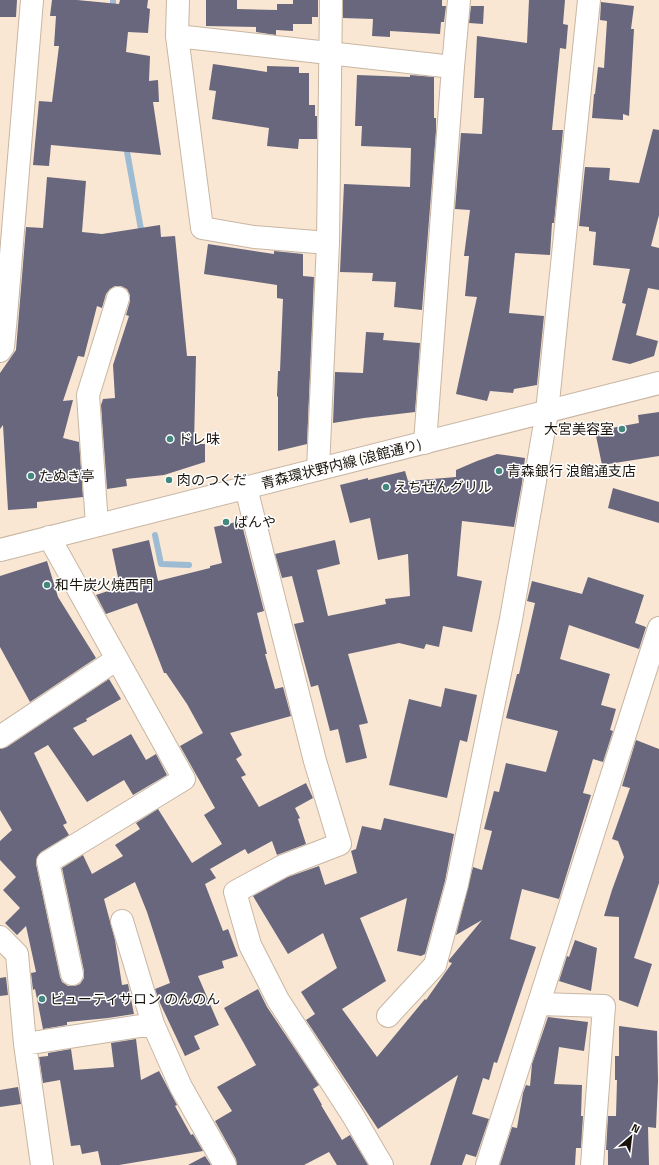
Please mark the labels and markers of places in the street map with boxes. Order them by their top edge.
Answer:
place label: 大宮美容室 [544,418,614,439]
marker: 大宮美容室 [617,424,627,434]
place label: ドレ味 [178,428,220,449]
marker: ドレ味 [165,434,175,444]
place label: 青森銀行 浪館通支店 [507,460,636,481]
place label: たぬき亭 [39,465,95,486]
marker: 青森銀行 浪館通支店 [494,466,504,476]
place label: 肉のつくだ [177,469,247,490]
marker: たぬき亭 [26,471,36,481]
marker: 肉のつくだ [164,475,174,485]
place label: えちぜんグリル [394,476,492,497]
marker: えちぜんグリル [381,482,391,492]
place label: ばんや [234,511,276,532]
marker: ばんや [221,517,231,527]
place label: 和牛炭火焼西門 [55,574,153,595]
marker: 和牛炭火焼西門 [42,580,52,590]
place label: ビューティサロン のんのん [50,988,220,1009]
marker: ビューティサロン のんのん [37,994,47,1004]

